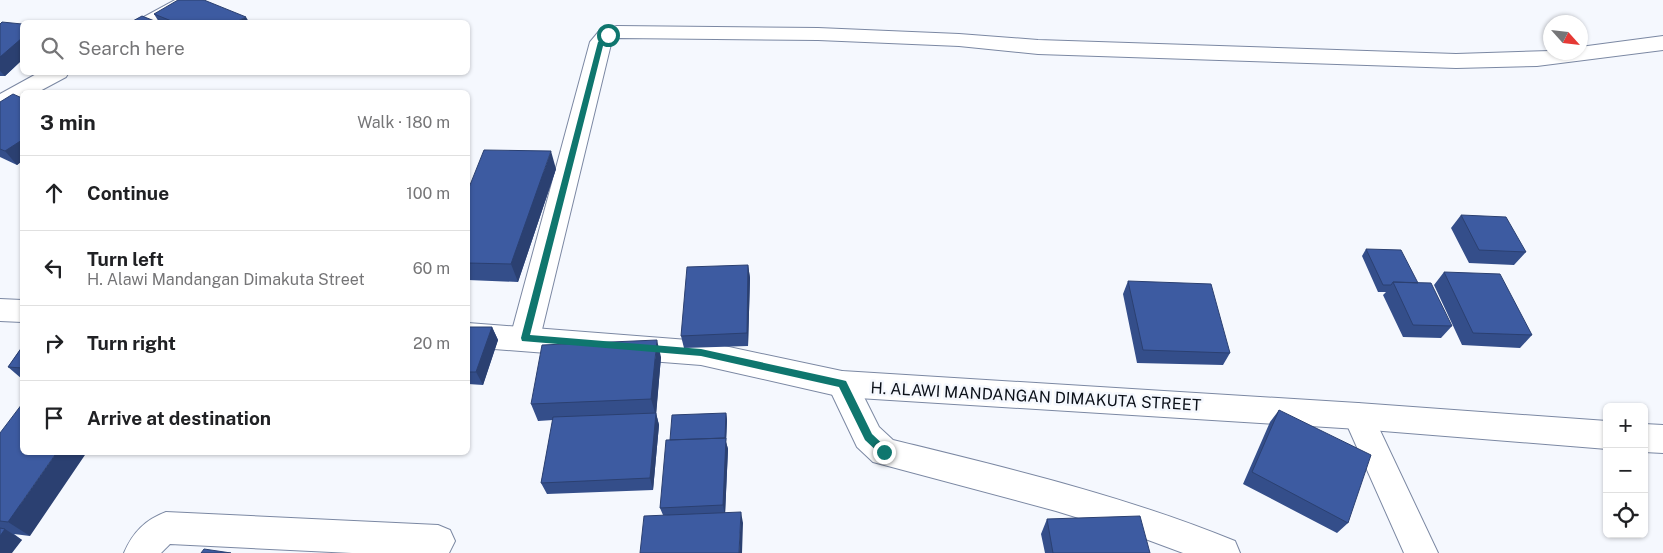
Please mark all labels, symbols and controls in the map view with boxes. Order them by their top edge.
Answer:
north arrow [1543,15,1588,60]
search box [20,20,470,75]
route start [597,24,620,47]
icon: search [38,34,66,62]
text: Search here [78,37,185,59]
text: 3 min [40,110,96,135]
text: Walk · 180 m [357,113,450,132]
icon: ahead [40,179,68,207]
text: Continue [87,182,169,204]
text: 100 m [406,184,450,203]
text: Turn left [87,248,164,270]
icon: left [40,254,68,282]
text: 60 m [413,259,450,278]
text: H. Alawi Mandangan Dimakuta Street [87,270,365,289]
icon: right [40,329,68,357]
text: Turn right [87,332,176,354]
text: 20 m [413,334,450,353]
street label: H. ALAWI MANDANGAN DIMAKUTA STREET [870,378,1202,415]
map controls [1603,403,1648,538]
button: + [1603,403,1648,448]
icon: arrive [40,404,68,432]
text: Arrive at destination [87,407,271,429]
route end [873,441,896,464]
button: − [1603,448,1648,493]
button: locate [1603,493,1648,538]

